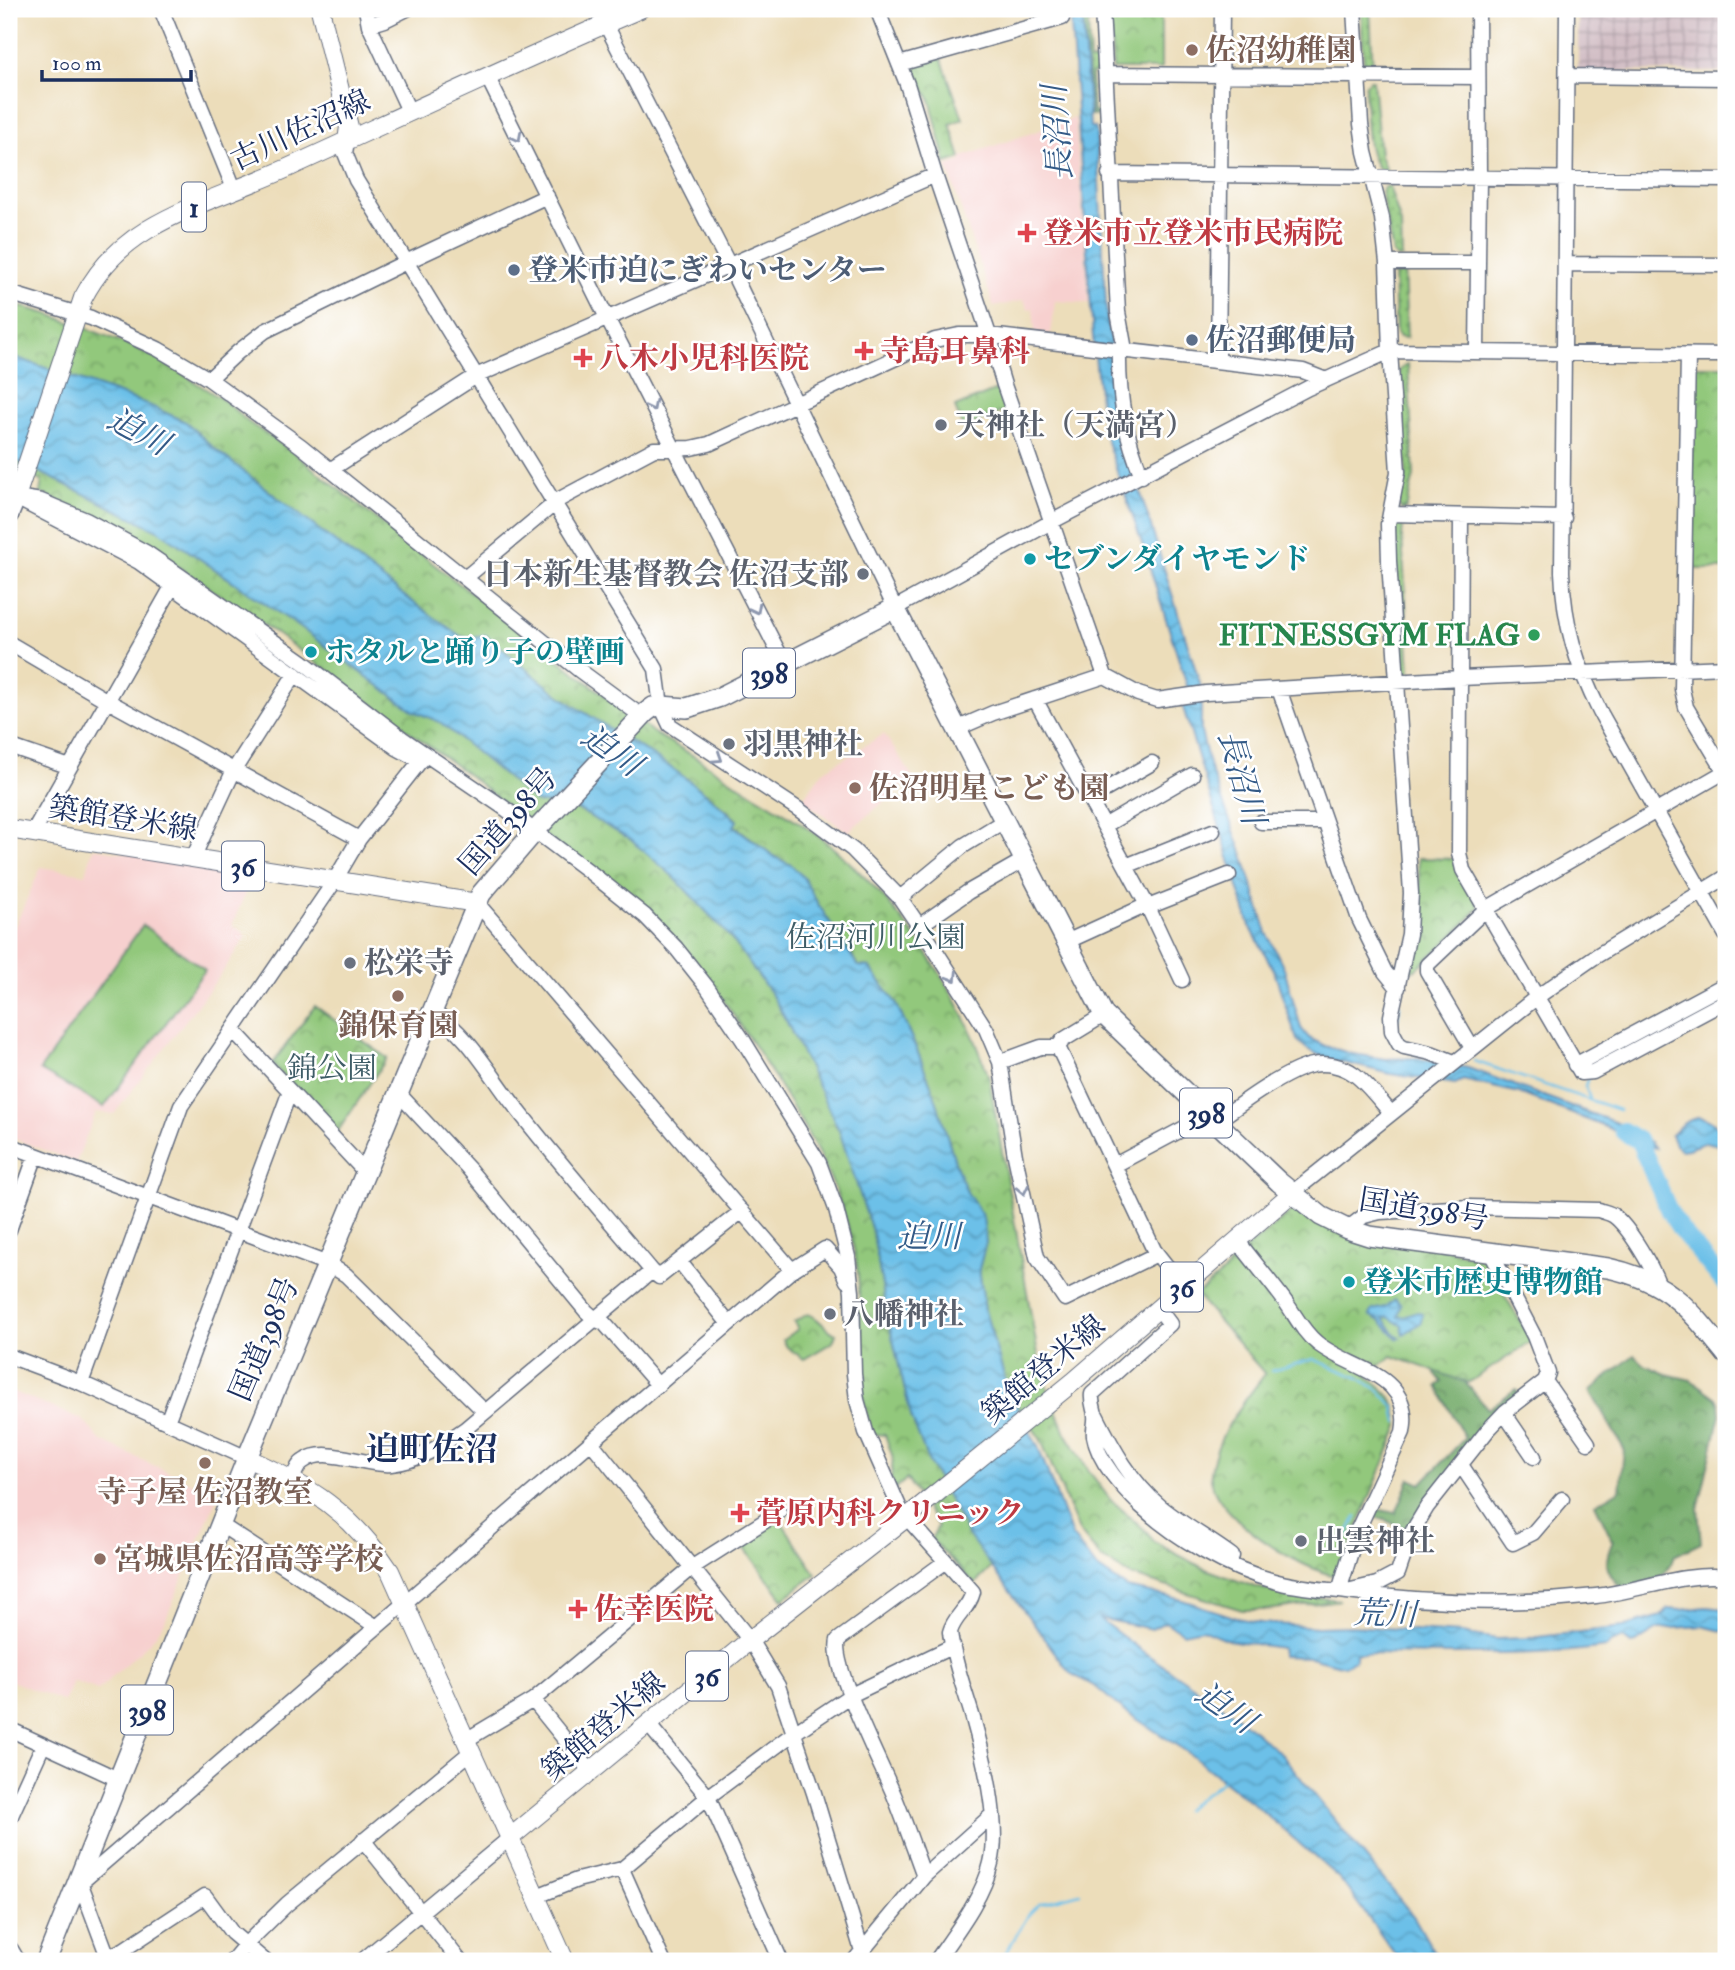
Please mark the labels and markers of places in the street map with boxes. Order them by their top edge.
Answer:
place label: 佐沼幼稚園 [1206,32,1356,69]
marker: 佐沼幼稚園 [1184,42,1200,58]
place label: 登米市立登米市民病院 [1043,215,1343,252]
marker: 登米市立登米市民病院 [1017,223,1037,243]
place label: 登米市迫にぎわいセンター [528,252,887,289]
marker: 登米市迫にぎわいセンター [506,262,522,278]
place label: 佐沼郵便局 [1206,322,1356,359]
marker: 佐沼郵便局 [1184,332,1200,348]
place label: 寺島耳鼻科 [880,333,1030,370]
place label: 八木小児科医院 [599,340,809,377]
marker: 寺島耳鼻科 [854,341,874,361]
marker: 八木小児科医院 [573,348,593,368]
place label: 天神社（天満宮） [955,407,1195,444]
marker: 天神社（天満宮） [933,417,949,433]
place label: セブンダイヤモンド [1044,541,1311,578]
marker: セブンダイヤモンド [1022,551,1038,567]
place label: 日本新生基督教会 佐沼支部 [483,556,849,593]
marker: 日本新生基督教会 佐沼支部 [855,566,871,582]
place label: FITNESSGYM FLAG [1219,617,1520,654]
marker: FITNESSGYM FLAG [1526,627,1542,643]
place label: ホタルと踊り子の壁画 [325,634,625,671]
marker: ホタルと踊り子の壁画 [303,644,319,660]
place label: 羽黒神社 [743,726,863,763]
marker: 羽黒神社 [721,736,737,752]
place label: 佐沼明星こども園 [869,770,1109,807]
marker: 佐沼明星こども園 [847,780,863,796]
place label: 松栄寺 [364,945,454,982]
marker: 松栄寺 [342,955,358,971]
marker: 錦保育園 [390,988,406,1004]
place label: 錦保育園 [338,1007,458,1044]
place label: 登米市歴史博物館 [1363,1264,1603,1301]
marker: 登米市歴史博物館 [1341,1274,1357,1290]
place label: 八幡神社 [844,1296,964,1333]
marker: 八幡神社 [822,1306,838,1322]
marker: 寺子屋 佐沼教室 [197,1455,213,1471]
place label: 寺子屋 佐沼教室 [97,1474,313,1511]
place label: 菅原内科クリニック [756,1495,1024,1532]
marker: 菅原内科クリニック [730,1503,750,1523]
place label: 出雲神社 [1315,1523,1435,1560]
marker: 出雲神社 [1293,1533,1309,1549]
place label: 宮城県佐沼高等学校 [114,1541,384,1578]
marker: 宮城県佐沼高等学校 [92,1551,108,1567]
place label: 佐幸医院 [594,1591,714,1628]
marker: 佐幸医院 [568,1599,588,1619]

